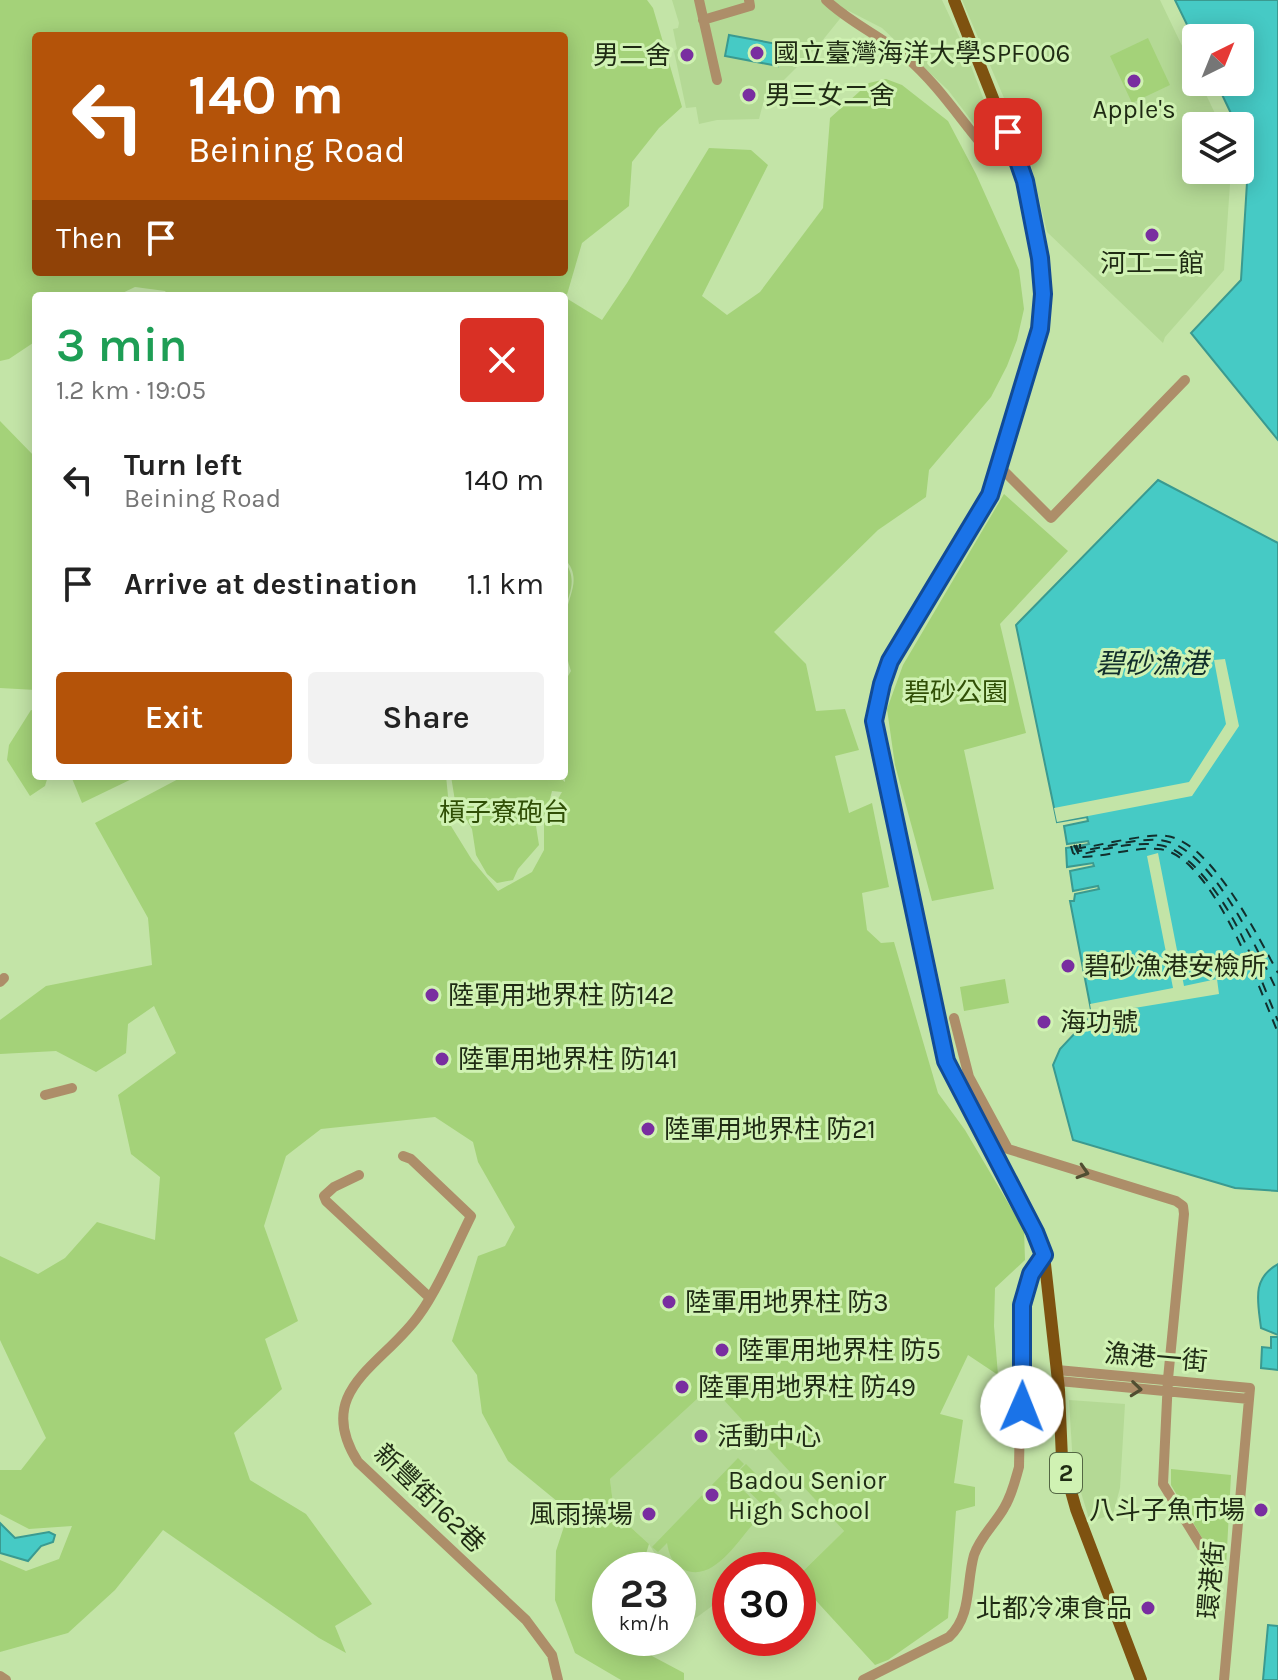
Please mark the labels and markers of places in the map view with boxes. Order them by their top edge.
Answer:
place label: 國立臺灣海洋大學SPF006 [773,38,1070,69]
place label: 男二舍 [593,40,671,71]
marker: 國立臺灣海洋大學SPF006 [748,44,766,62]
marker: 男二舍 [678,46,696,64]
marker: Apple's [1125,72,1143,90]
place label: 男三女二舍 [765,80,895,111]
marker: 男三女二舍 [740,86,758,104]
place label: Apple's [1092,94,1176,125]
pin [974,98,1042,166]
marker: 河工二館 [1143,226,1161,244]
place label: 河工二館 [1100,248,1204,279]
place label: 碧砂漁港安檢所 [1084,951,1266,982]
marker: 碧砂漁港安檢所 [1059,957,1077,975]
place label: 陸軍用地界柱 防142 [448,980,674,1011]
marker: 陸軍用地界柱 防142 [423,986,441,1004]
place label: 海功號 [1060,1007,1138,1038]
marker: 海功號 [1035,1013,1053,1031]
place label: 陸軍用地界柱 防141 [458,1044,678,1075]
marker: 陸軍用地界柱 防141 [433,1050,451,1068]
place label: 陸軍用地界柱 防21 [664,1114,876,1145]
marker: 陸軍用地界柱 防21 [639,1120,657,1138]
place label: 陸軍用地界柱 防3 [685,1287,889,1318]
marker: 陸軍用地界柱 防3 [660,1293,678,1311]
place label: 陸軍用地界柱 防5 [738,1335,941,1366]
marker: 陸軍用地界柱 防5 [713,1341,731,1359]
place label: 陸軍用地界柱 防49 [698,1372,916,1403]
marker: 陸軍用地界柱 防49 [673,1378,691,1396]
place label: 活動中心 [717,1421,821,1452]
marker: 活動中心 [692,1427,710,1445]
place label: Badou Senior High School [728,1465,887,1526]
marker: Badou Senior High School [703,1486,721,1504]
place label: 八斗子魚市場 [1089,1495,1245,1526]
place label: 風雨操場 [529,1499,633,1530]
marker: 八斗子魚市場 [1252,1501,1270,1519]
marker: 風雨操場 [640,1505,658,1523]
place label: 北都冷凍食品 [976,1593,1132,1624]
marker: 北都冷凍食品 [1139,1599,1157,1617]

